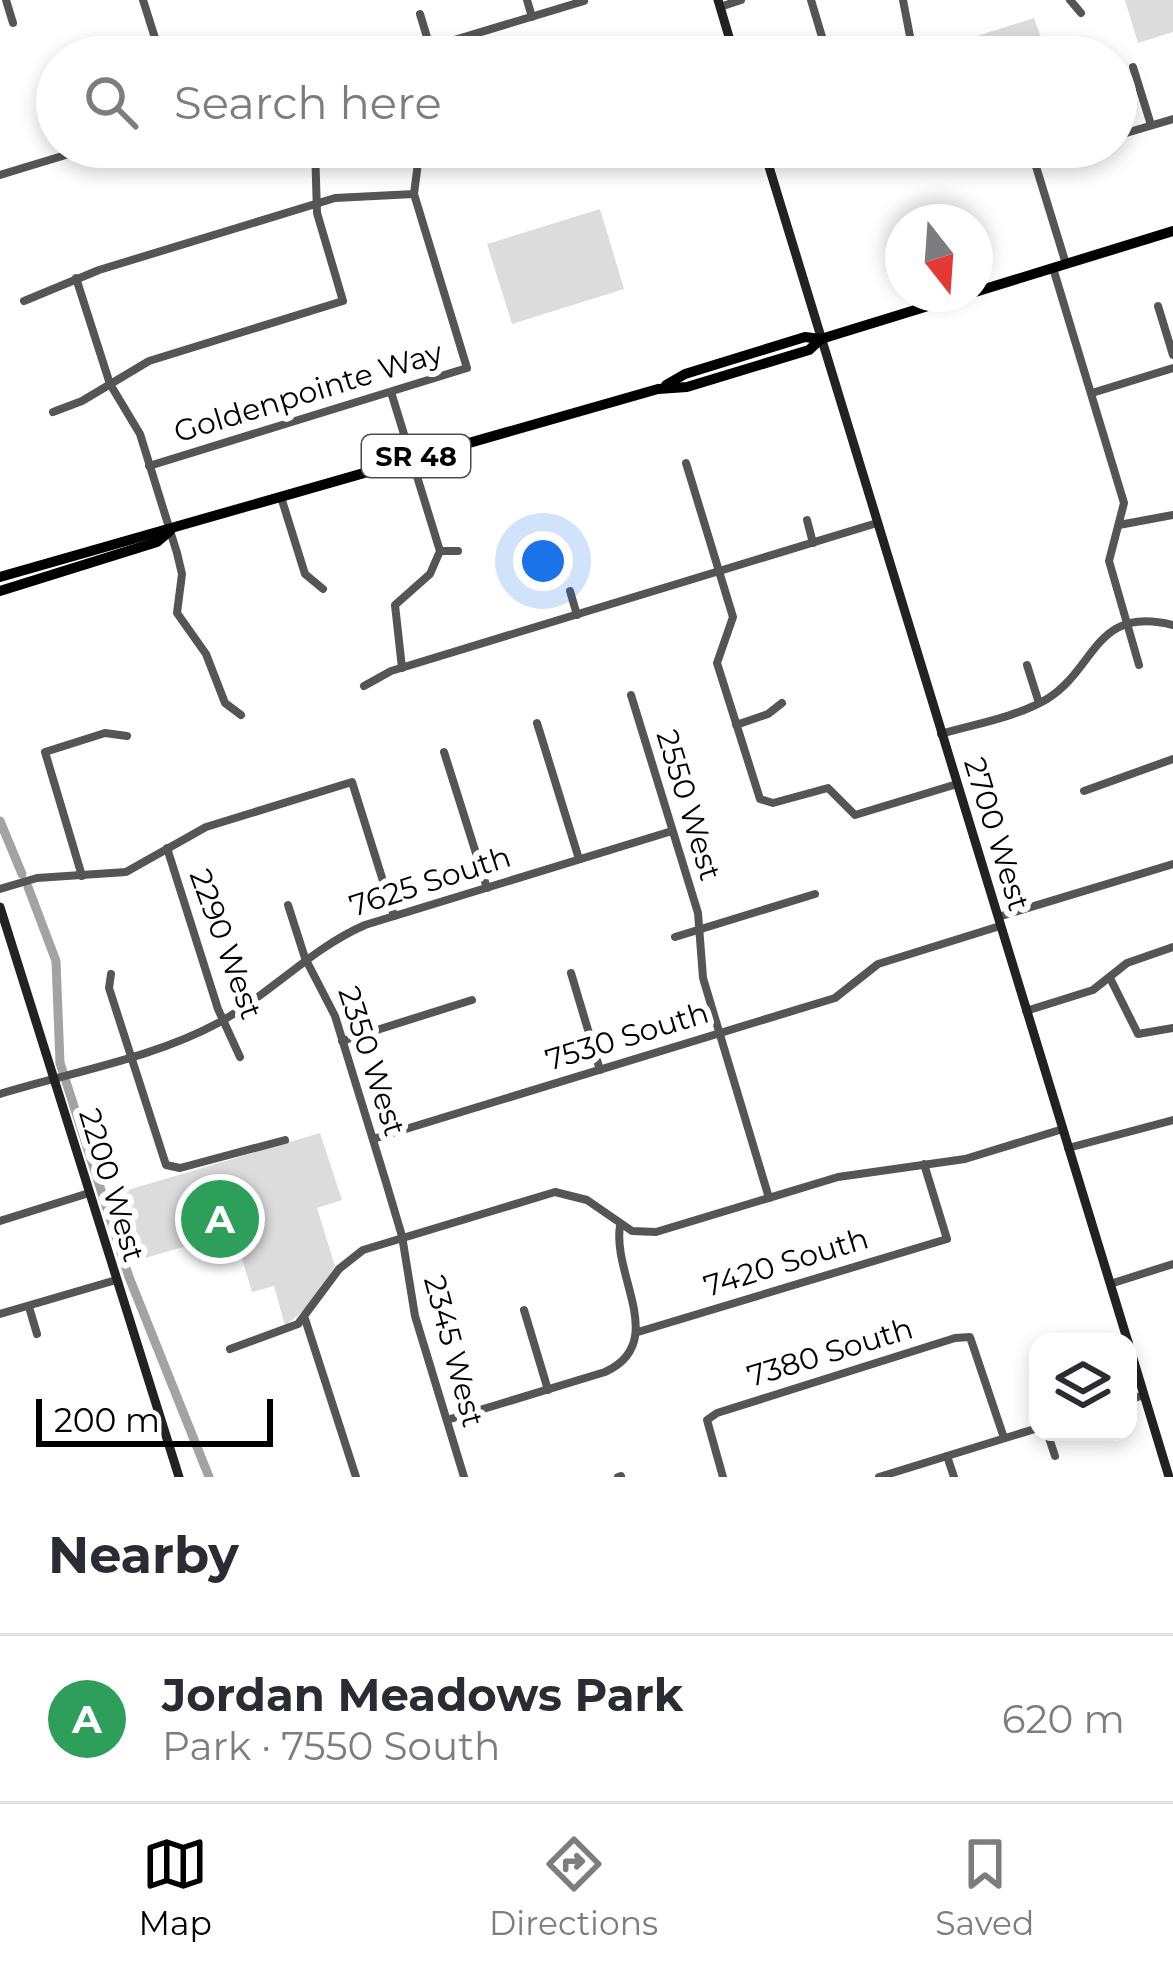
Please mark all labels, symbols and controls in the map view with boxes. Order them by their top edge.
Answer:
search box [36,36,1137,168]
icon: search [78,69,144,135]
text: Search here [174,75,442,130]
north arrow [885,204,993,312]
street label: Goldenpointe Way [169,333,448,450]
road number: SR 48 [362,435,470,477]
your location [513,531,573,591]
street label: 2550 West [649,725,729,885]
street label: 2700 West [956,753,1038,915]
street label: 7625 South [345,838,515,924]
street label: 2290 West [182,864,270,1024]
street label: 2350 West [330,982,414,1140]
street label: 7530 South [541,994,713,1078]
street label: 2200 West [71,1104,153,1266]
pin: A [181,1174,259,1264]
street label: 7420 South [699,1219,873,1305]
street label: 2345 West [416,1271,492,1431]
street label: 7380 South [743,1309,917,1395]
map controls [1029,1333,1137,1441]
button: layers [1029,1333,1137,1441]
scale bar [36,1393,273,1446]
text: 200 m [54,1400,160,1440]
text: Nearby [48,1524,239,1586]
text: Jordan Meadows Park [162,1667,683,1722]
text: A [72,1695,102,1743]
text: 620 m [1002,1695,1125,1743]
text: Park · 7550 South [162,1722,500,1770]
tab: Map [139,1831,212,1943]
tab: Directions [489,1831,658,1943]
tab: Saved [935,1831,1034,1943]

